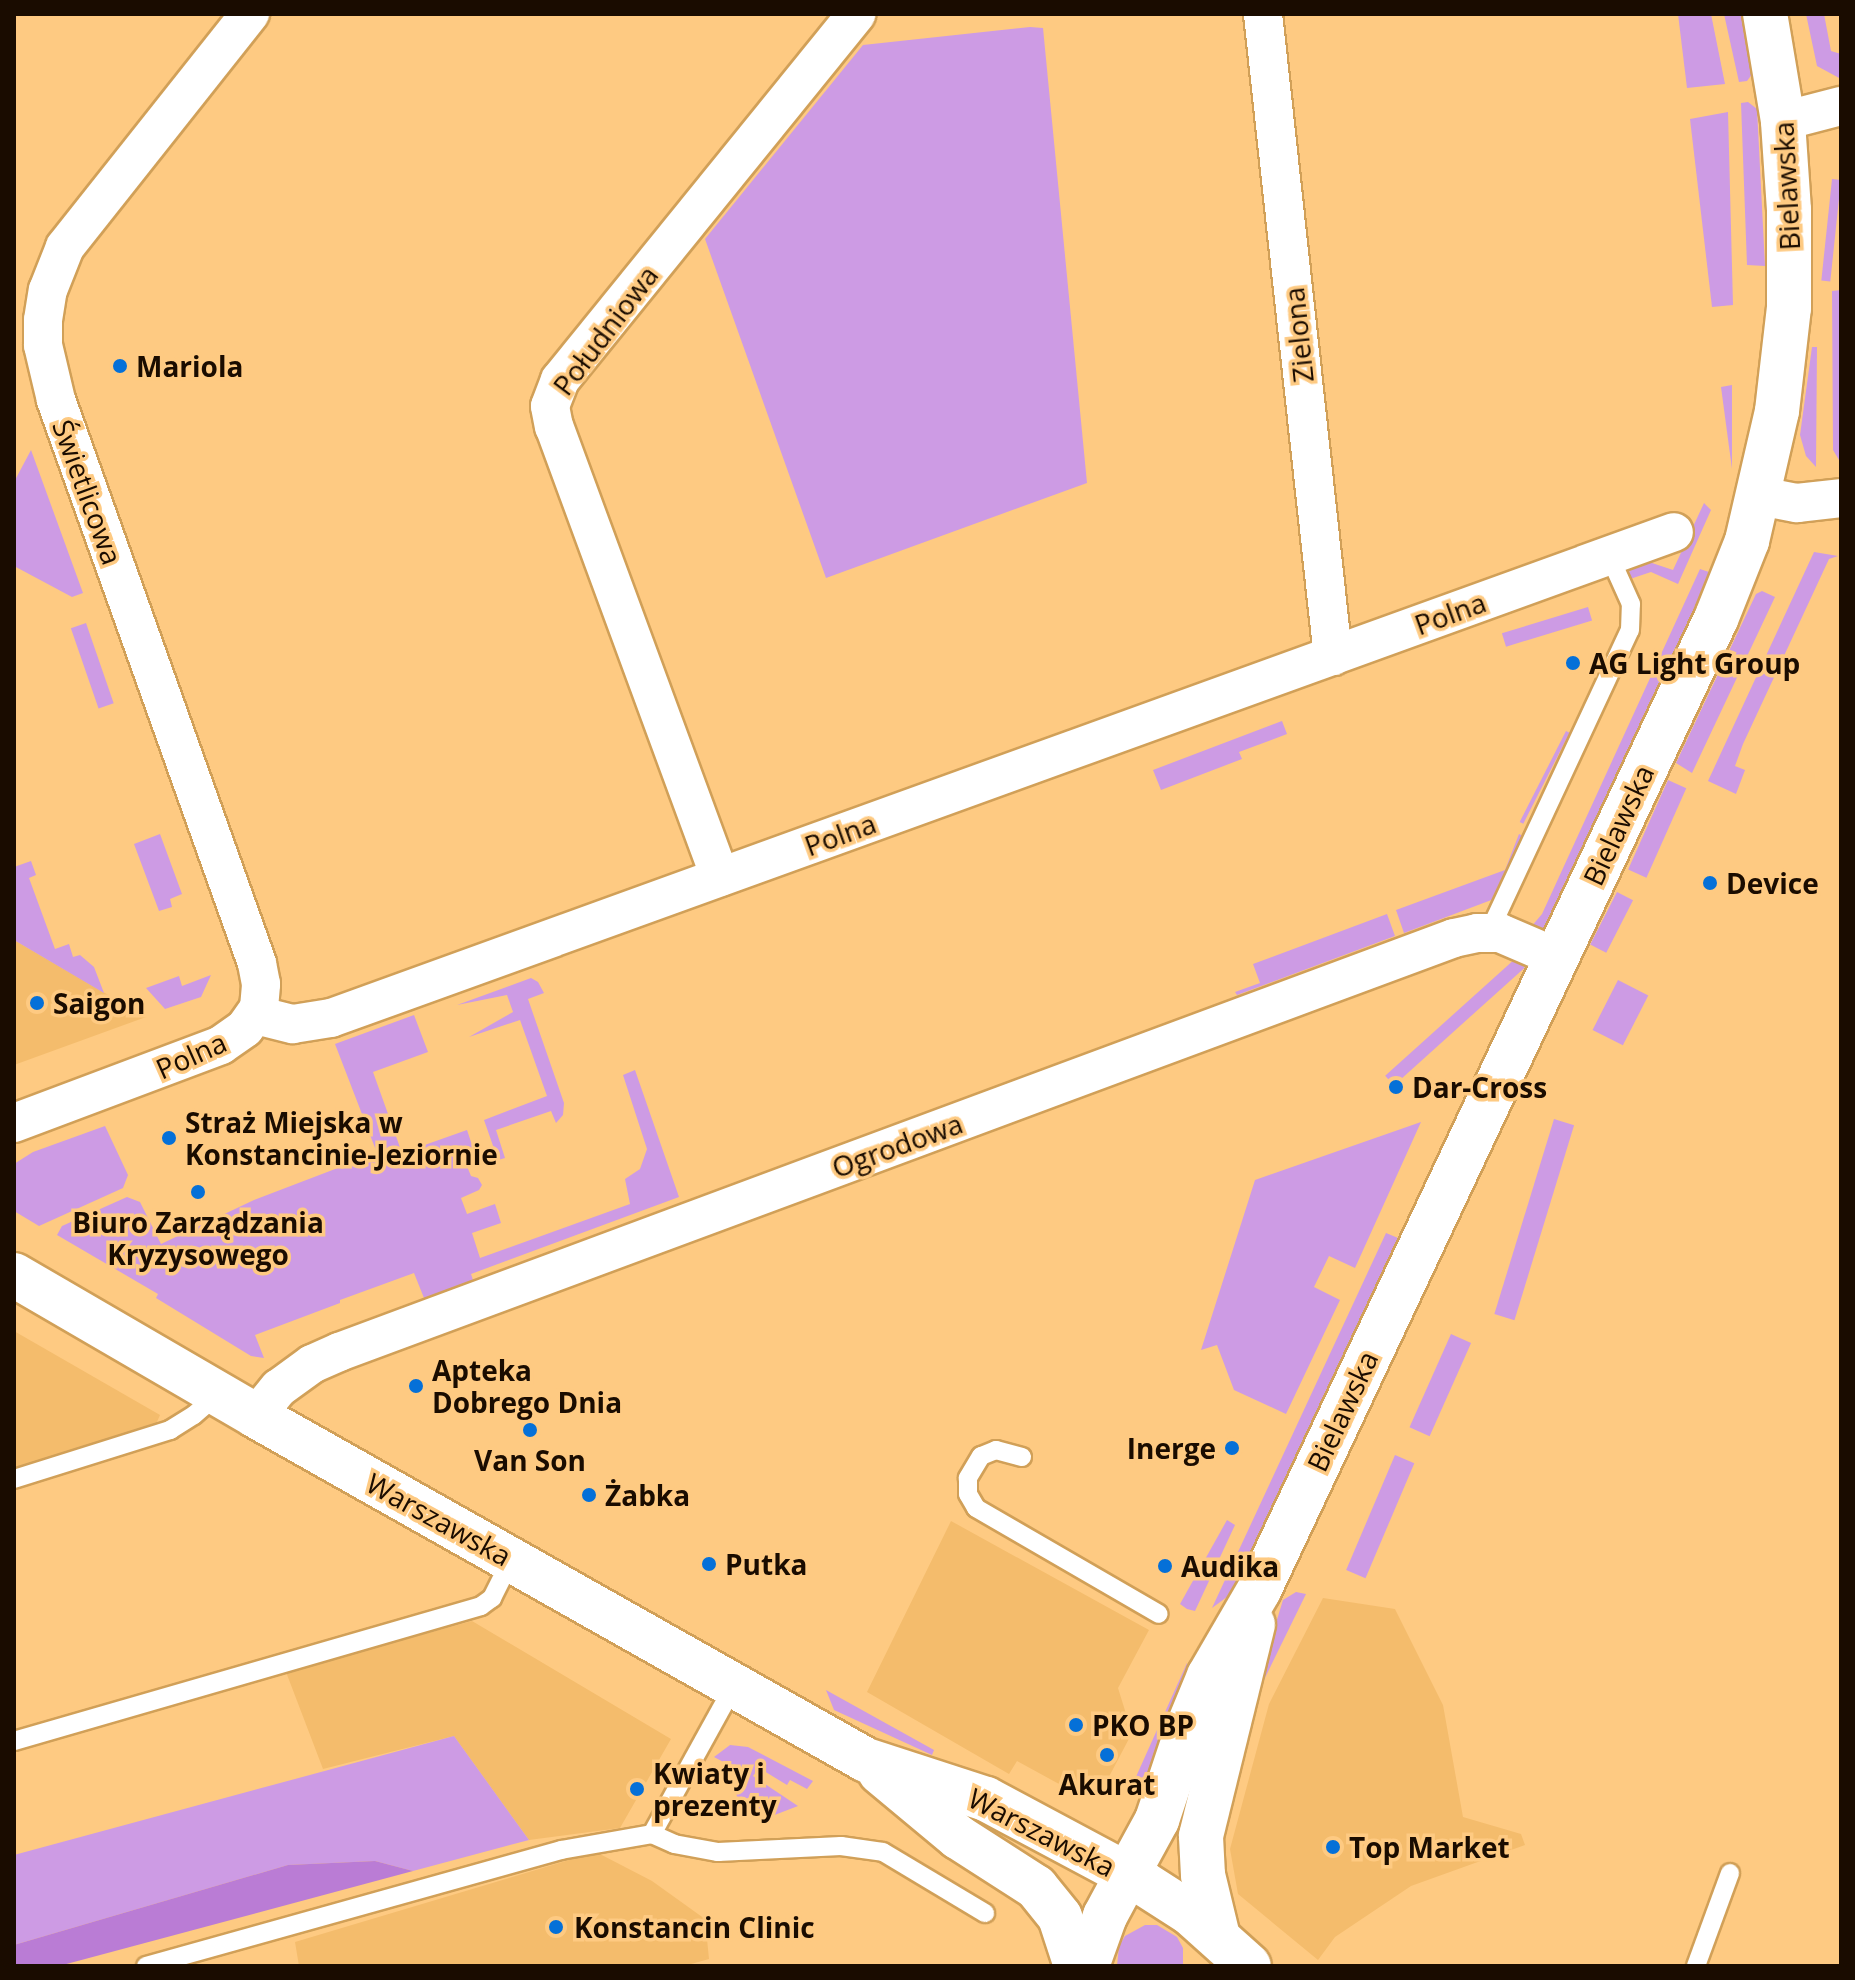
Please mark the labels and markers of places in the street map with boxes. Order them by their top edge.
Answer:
place label: Mariola [136,349,243,383]
marker: Mariola [111,357,129,375]
place label: AG Light Group [1589,646,1800,680]
marker: AG Light Group [1564,654,1582,672]
place label: Device [1726,866,1819,900]
marker: Device [1701,874,1719,892]
place label: Saigon [53,986,145,1020]
marker: Saigon [28,994,46,1012]
place label: Dar-Cross [1412,1070,1547,1104]
marker: Dar-Cross [1387,1078,1405,1096]
place label: Straż Miejska w Konstancinie-Jeziornie [185,1105,498,1171]
marker: Straż Miejska w Konstancinie-Jeziornie [160,1129,178,1147]
marker: Biuro Zarządzania Kryzysowego [189,1183,207,1201]
place label: Biuro Zarządzania Kryzysowego [72,1205,324,1271]
place label: Apteka Dobrego Dnia [432,1353,622,1419]
marker: Apteka Dobrego Dnia [407,1377,425,1395]
marker: Van Son [521,1421,539,1439]
place label: Inerge [1127,1431,1216,1465]
marker: Inerge [1223,1439,1241,1457]
place label: Van Son [474,1443,586,1477]
place label: Żabka [605,1478,690,1512]
marker: Żabka [580,1486,598,1504]
place label: Putka [725,1547,807,1581]
place label: Audika [1181,1549,1279,1583]
marker: Putka [700,1555,718,1573]
marker: Audika [1156,1557,1174,1575]
place label: PKO BP [1092,1708,1194,1742]
marker: PKO BP [1067,1716,1085,1734]
marker: Akurat [1098,1746,1116,1764]
place label: Kwiaty i prezenty [653,1756,777,1822]
place label: Akurat [1059,1767,1155,1801]
marker: Kwiaty i prezenty [628,1780,646,1798]
place label: Top Market [1349,1830,1510,1864]
marker: Top Market [1324,1838,1342,1856]
place label: Konstancin Clinic [574,1910,815,1944]
marker: Konstancin Clinic [545,1916,567,1938]

